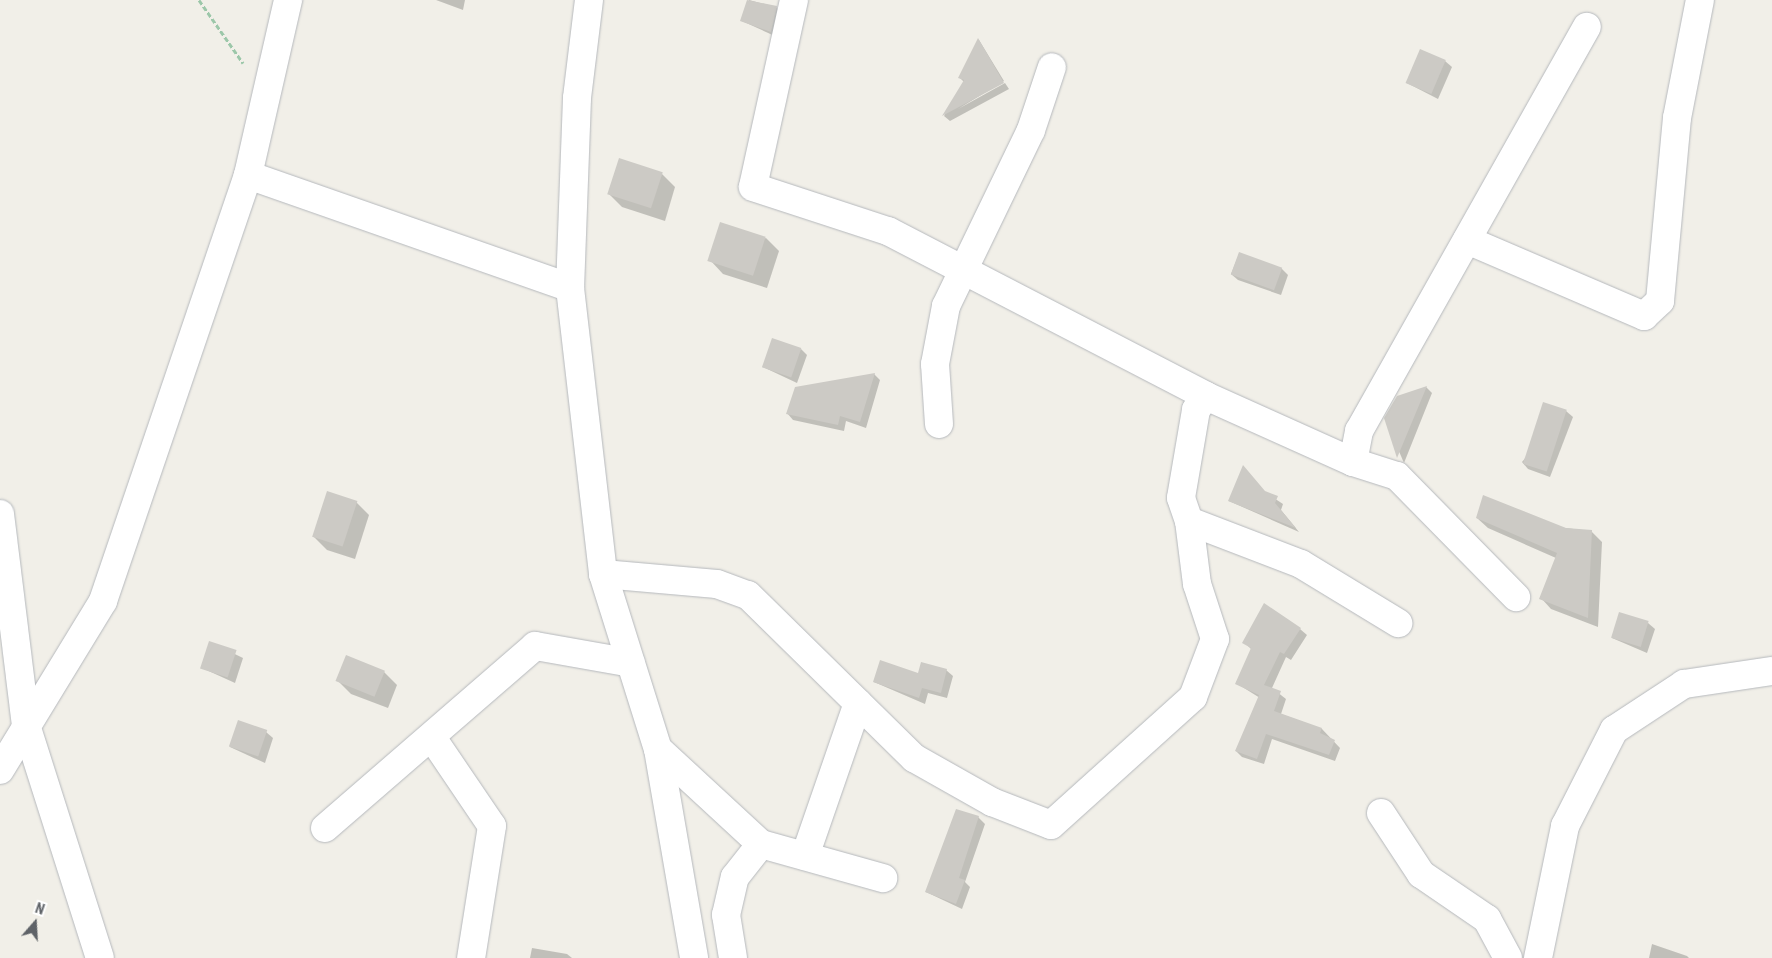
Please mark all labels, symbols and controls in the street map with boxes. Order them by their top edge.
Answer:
north arrow [10,898,60,948]
text: N [33,900,47,918]

